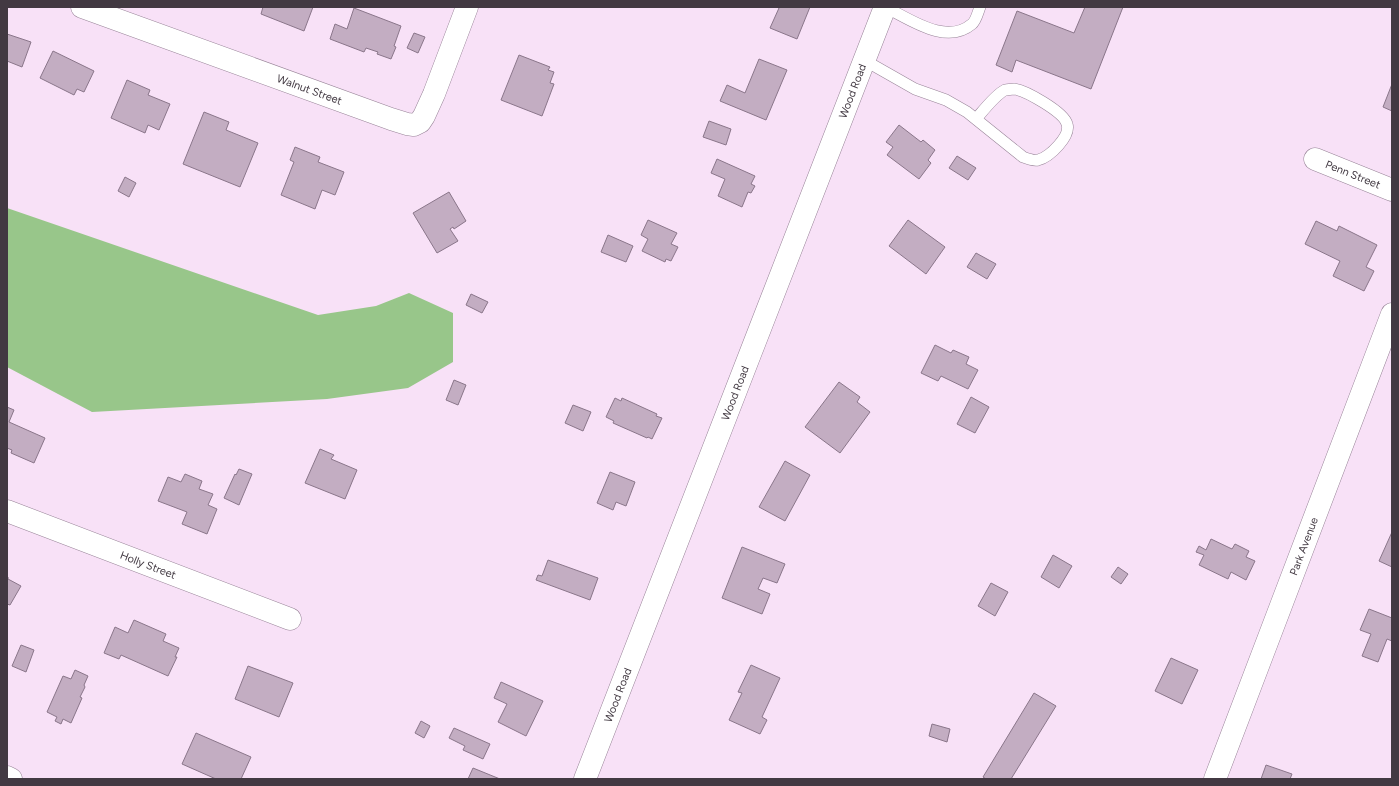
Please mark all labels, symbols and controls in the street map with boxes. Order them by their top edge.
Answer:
street label: Wood Road [836,62,869,120]
street label: Walnut Street [275,72,344,108]
street label: Penn Street [1323,158,1382,192]
street label: Wood Road [719,364,752,422]
street label: Park Avenue [1287,516,1321,577]
street label: Holly Street [118,549,178,582]
street label: Wood Road [602,666,635,724]

